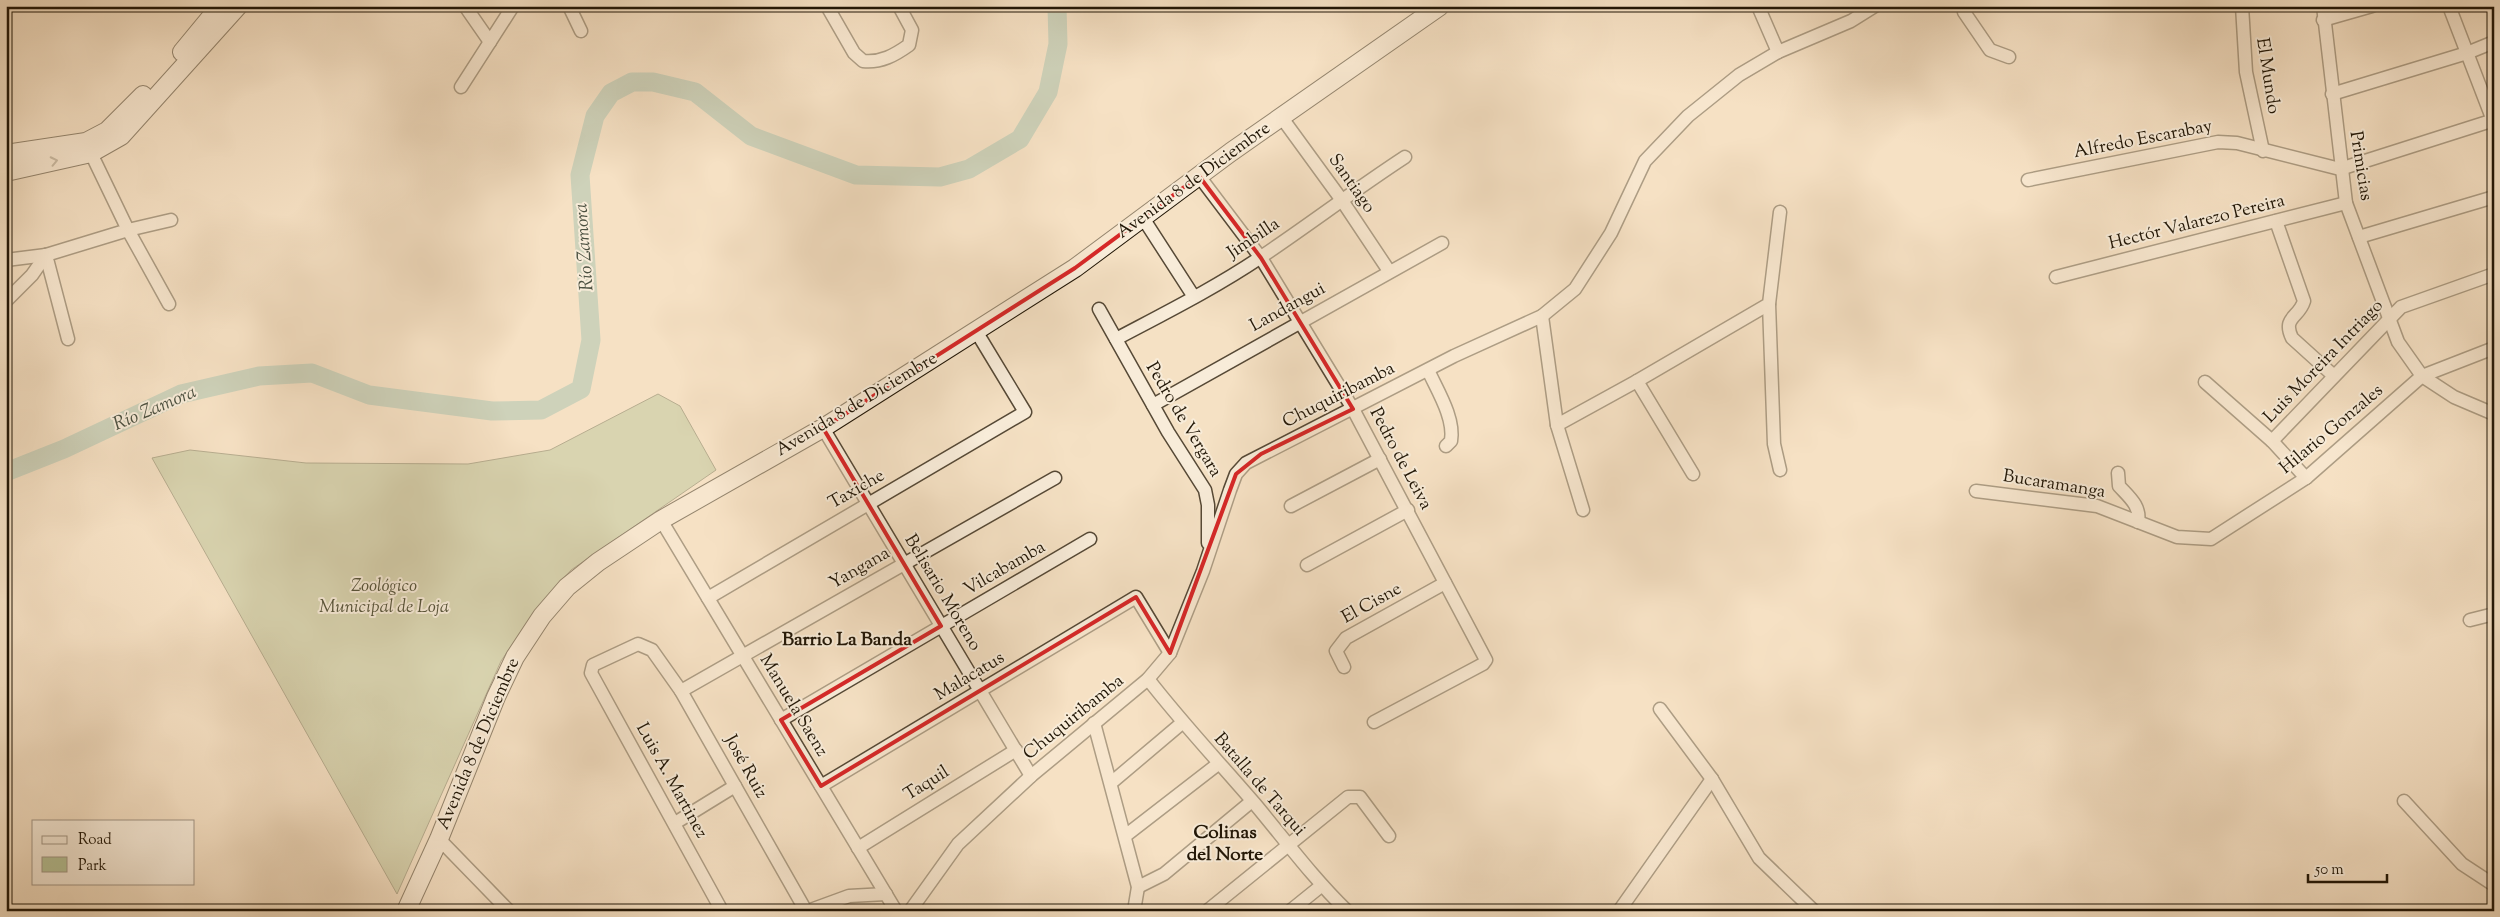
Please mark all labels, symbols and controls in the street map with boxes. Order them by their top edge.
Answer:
street label: El Mundo [2248,36,2286,116]
street label: Alfredo Escarabay [2072,114,2214,166]
street label: Avenida 8 de Diciembre [1112,116,1276,246]
street label: Primicias [2342,129,2378,203]
street label: Santiago [1321,149,1381,219]
one-way arrow [49,157,58,167]
street label: Hectór Valarezo Pereira [2106,189,2288,257]
water label: Río Zamora [568,202,602,292]
street label: Jimbilla [1222,212,1285,267]
street label: Landangui [1245,277,1331,339]
street label: Luis Moreira Intriago [2258,294,2390,430]
street label: Avenida 8 de Diciembre [771,346,943,464]
street label: Chuquiribamba [1278,356,1400,436]
street label: Pedro de Vergara [1138,358,1228,482]
water label: Río Zamora [109,379,201,439]
street label: Hilario Gonzales [2274,379,2390,481]
street label: Pedro de Leiva [1362,403,1438,515]
street label: Taxiche [824,463,890,517]
street label: Bucaramanga [2001,464,2107,506]
street label: Belisario Moreno [897,530,987,656]
street label: Vilcabamba [959,535,1051,603]
street label: Yangana [825,541,895,597]
park label: Zoológico Municipal de Loja [319,574,449,621]
street label: El Cisne [1337,577,1407,631]
district label: Barrio La Banda [782,627,912,654]
street label: Malacatus [930,646,1010,708]
street label: Manuela Saenz [752,650,834,762]
street label: Avenida 8 de Diciembre [431,654,527,834]
street label: Chuquiribamba [1018,669,1130,767]
street label: Luis A. Martinez [628,719,714,844]
street label: Batalla de Tarqui [1207,728,1311,842]
street label: José Ruiz [716,730,773,804]
street label: Taquil [899,760,955,808]
legend [32,820,195,884]
district label: Colinas del Norte [1187,820,1263,869]
text: Road [78,830,112,851]
scale bar [2308,852,2386,884]
text: Park [78,856,107,877]
text: 50 m [2314,860,2344,881]

